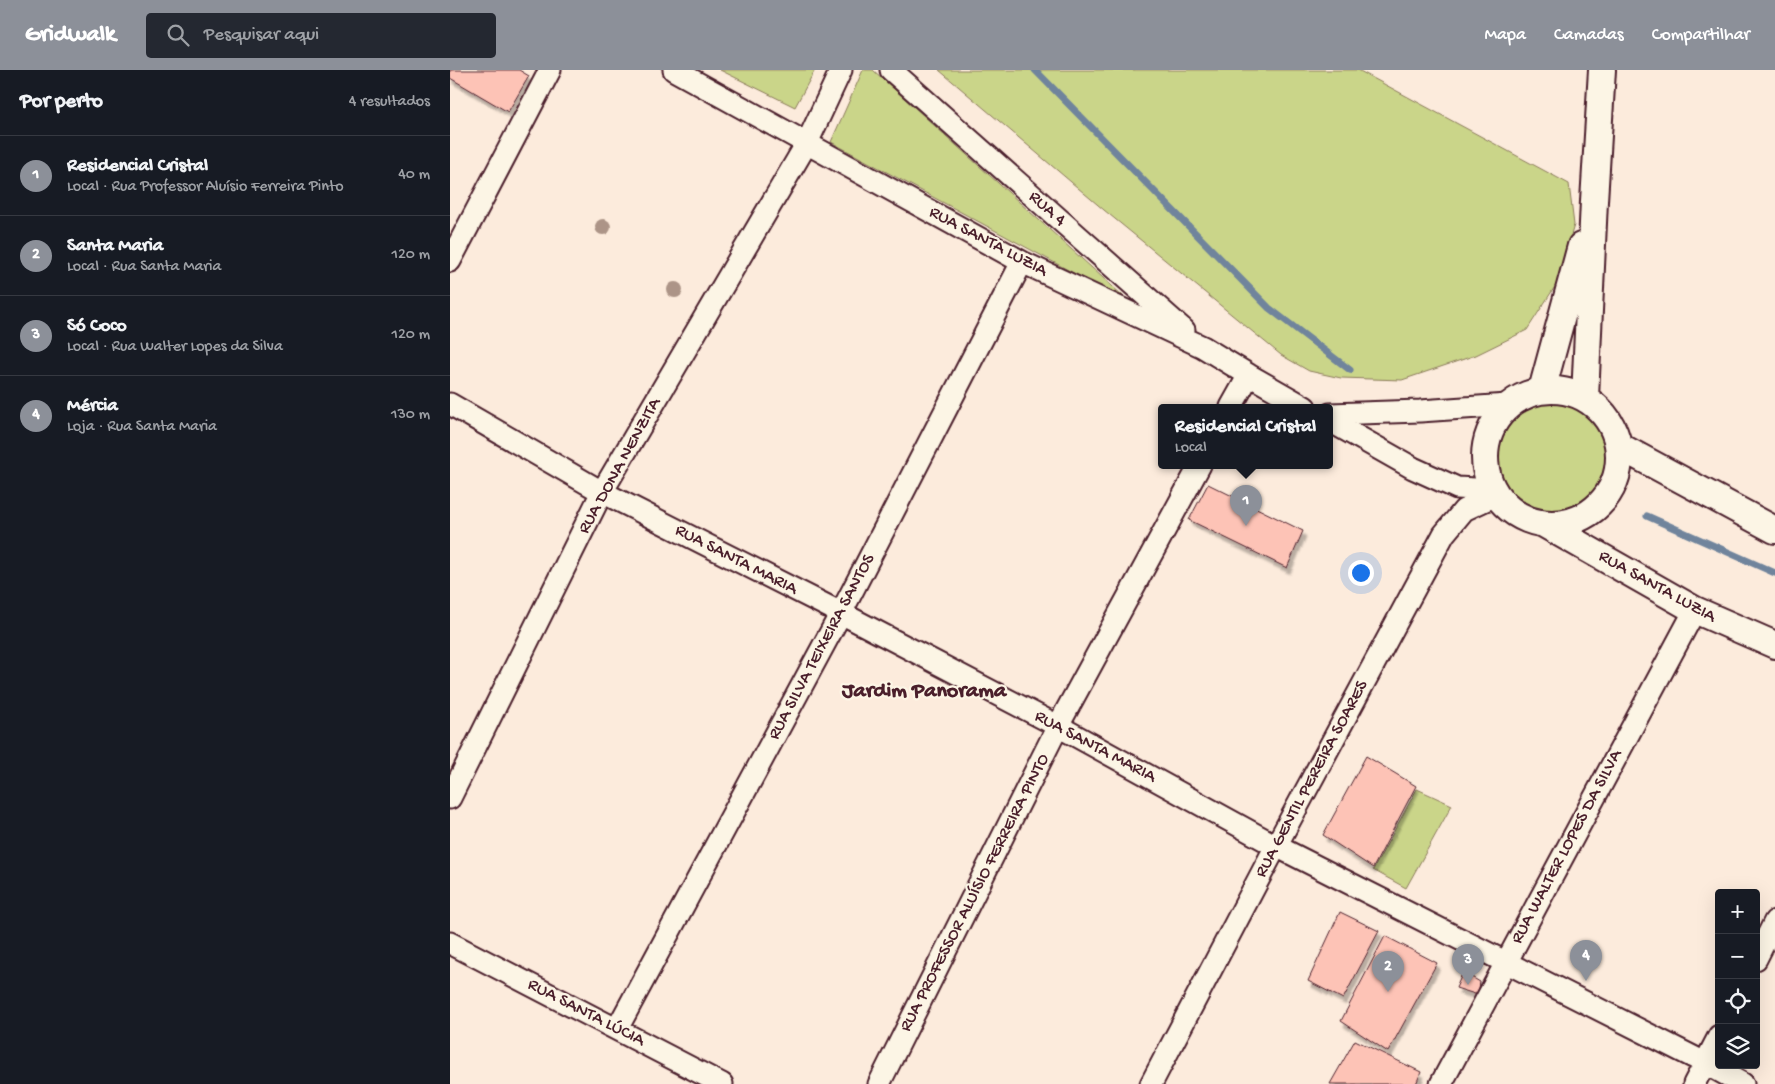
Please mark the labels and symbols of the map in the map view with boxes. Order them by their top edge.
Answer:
street label: RUA 4 [1024,187,1070,232]
street label: RUA SANTA LUZIA [925,202,1052,283]
street label: RUA DONA NENZITA [574,393,667,538]
pin: 1 [1230,485,1262,526]
street label: RUA SANTA MARIA [671,520,802,601]
street label: RUA SANTA LUZIA [1595,546,1720,629]
street label: RUA SILVA TEIXEIRA SANTOS [764,550,880,744]
your location [1348,560,1374,586]
street label: RUA GENTIL PEREIRA SOARES [1251,676,1373,881]
district label: Jardim Panorama [841,679,1008,705]
street label: RUA SANTA MARIA [1031,706,1161,789]
street label: RUA WALTER LOPES DA SILVA [1507,745,1628,948]
street label: RUA PROFESSOR ALUÍSIO FERREIRA PINTO [895,750,1055,1036]
pin: 4 [1570,940,1602,981]
pin: 3 [1452,944,1484,985]
pin: 2 [1372,951,1404,992]
street label: RUA SANTA LÚCIA [524,974,649,1052]

